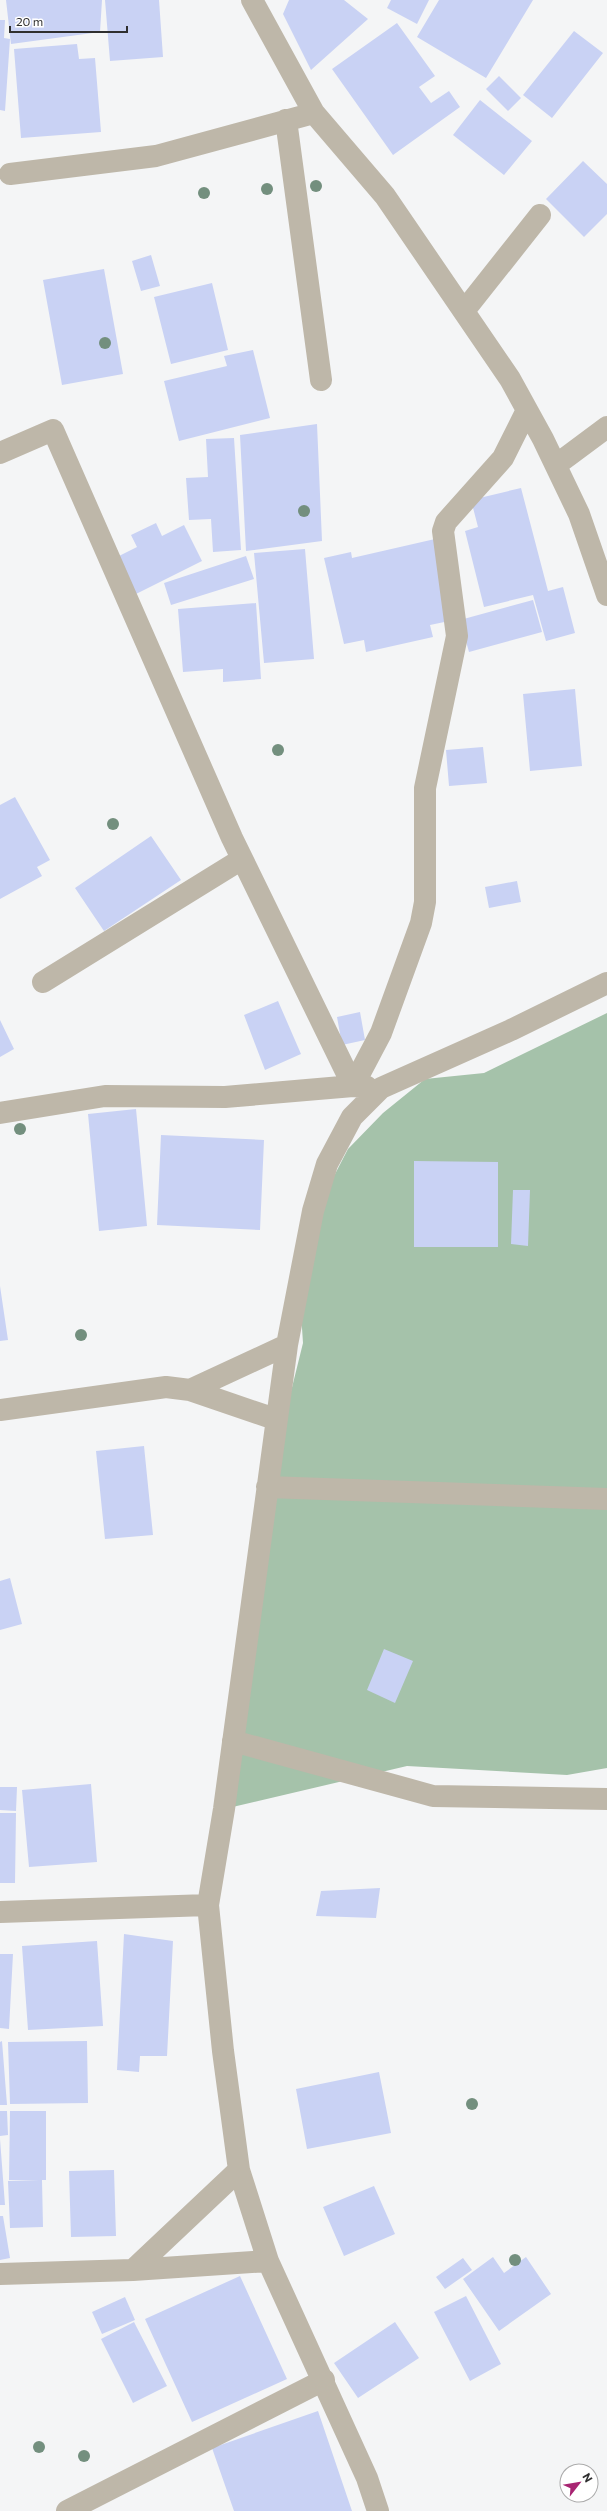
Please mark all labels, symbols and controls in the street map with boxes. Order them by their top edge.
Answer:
scale bar [10,8,127,34]
text: 20 m [16,14,43,28]
north arrow [559,2463,599,2503]
text: N [580,2471,596,2484]

